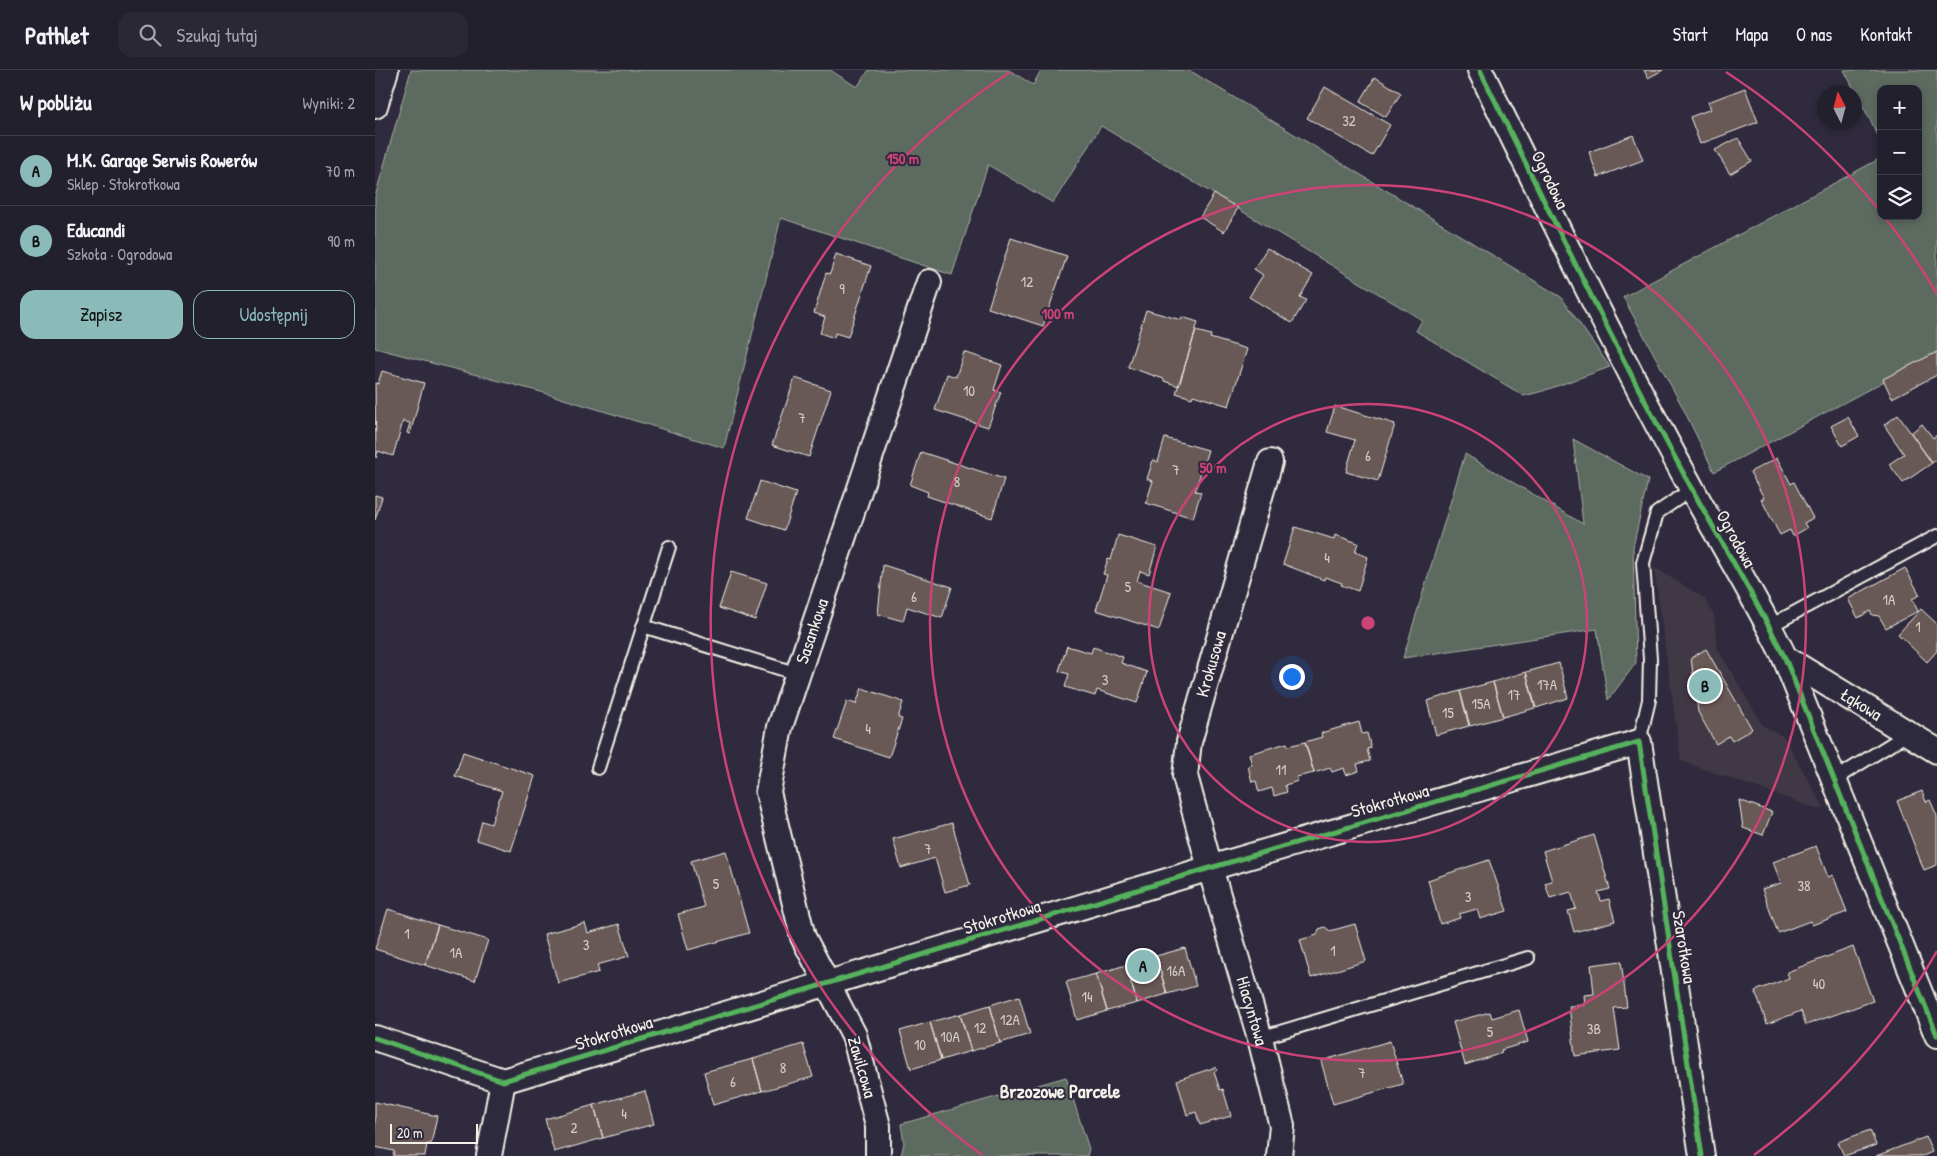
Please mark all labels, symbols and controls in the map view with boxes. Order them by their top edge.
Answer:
search box [118,12,468,57]
text: Pathlet [25,19,88,51]
icon: search [136,21,164,49]
text: Szukaj tutaj [176,22,258,48]
text: Start [1673,22,1707,47]
text: Mapa [1735,22,1768,47]
text: O nas [1796,22,1832,47]
text: Kontakt [1860,22,1912,47]
north arrow [1817,85,1862,130]
map controls [1877,85,1922,220]
button: + [1877,85,1922,130]
text: W pobliżu [20,88,92,117]
text: Wyniki: 2 [302,92,355,114]
house number: 32 [1342,110,1356,131]
button: − [1877,130,1922,175]
street label: Ogrodowa [1526,146,1575,213]
text: M.K. Garage Serwis Rowerów [67,147,257,173]
text: 150 m [887,148,919,169]
text: A [32,160,40,182]
text: 70 m [325,160,355,182]
text: Sklep · Stokrotkowa [67,173,180,195]
button: layers [1877,175,1922,220]
text: Educandi [67,217,125,243]
text: B [32,230,40,252]
text: 90 m [327,230,355,252]
text: Szkoła · Ogrodowa [67,243,172,265]
house number: 12 [1021,271,1033,292]
house number: 9 [839,278,845,299]
button: Zapisz [20,290,183,339]
button: Udostępnij [193,290,355,339]
text: 100 m [1042,303,1074,324]
house number: 10 [963,380,975,401]
house number: 7 [798,407,806,428]
house number: 6 [1365,445,1371,466]
text: 50 m [1200,457,1226,478]
house number: 7 [1172,459,1180,480]
house number: 8 [954,471,960,492]
street label: Ogrodowa [1711,506,1762,572]
house number: 4 [1324,547,1330,568]
house number: 5 [1125,576,1132,597]
house number: 6 [911,586,917,607]
house number: 1A [1883,589,1896,610]
street label: Sasankowa [789,595,834,667]
centre of rings [1359,614,1377,632]
house number: 1 [1915,616,1921,637]
street label: Krokusowa [1189,628,1232,700]
your location [1279,664,1305,690]
pin: B [1689,667,1721,705]
house number: 3 [1102,669,1109,690]
house number: 17A [1537,674,1558,695]
street label: Łąkowa [1835,682,1887,727]
house number: 17 [1508,684,1520,705]
house number: 15A [1471,693,1491,714]
house number: 15 [1442,702,1455,723]
house number: 4 [865,718,871,739]
house number: 11 [1276,759,1286,780]
street label: Stokrotkowa [1348,778,1432,824]
house number: 7 [924,838,932,859]
house number: 5 [713,873,720,894]
house number: 38 [1797,875,1811,896]
house number: 3 [1465,886,1472,907]
street label: Stokrotkowa [960,893,1044,940]
street label: Szarotkowa [1666,909,1703,985]
house number: 1 [404,923,410,944]
house number: 3 [583,934,590,955]
house number: 1 [1330,940,1336,961]
house number: 1A [450,942,463,963]
pin: A [1127,947,1159,985]
house number: 16A [1167,960,1186,981]
street label: Hiacyntowa [1230,973,1274,1048]
house number: 40 [1813,973,1825,994]
house number: 14 [1081,986,1093,1007]
street label: Stokrotkowa [572,1009,656,1056]
house number: 12A [1000,1009,1021,1030]
house number: 12 [974,1017,986,1038]
house number: 3B [1587,1018,1601,1039]
house number: 5 [1487,1021,1494,1042]
house number: 10A [940,1026,960,1047]
street label: Zawilcowa [842,1033,883,1101]
house number: 10 [914,1034,926,1055]
house number: 8 [780,1057,786,1078]
house number: 7 [1358,1062,1366,1083]
house number: 6 [730,1071,736,1092]
district label: Brzozowe Parcele [1000,1078,1121,1104]
house number: 4 [621,1103,627,1124]
house number: 2 [570,1117,578,1138]
scale bar [390,1121,477,1144]
text: 20 m [397,1123,423,1142]

